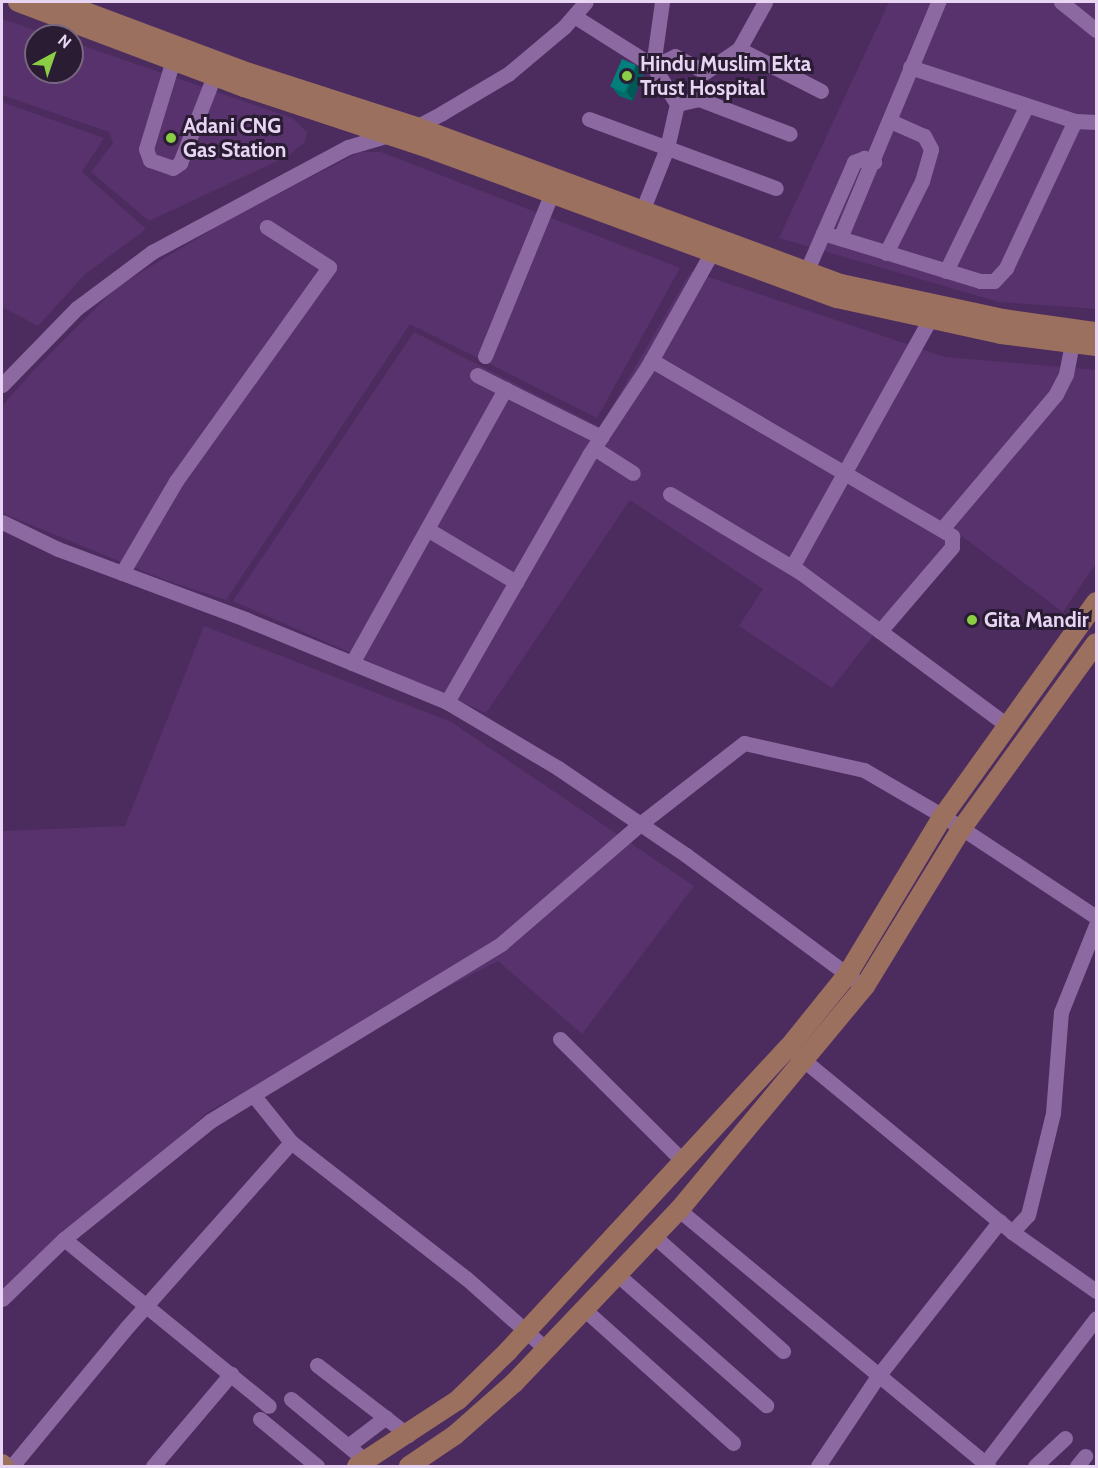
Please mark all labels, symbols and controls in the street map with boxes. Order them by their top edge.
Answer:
north arrow [24,24,84,84]
text: N [54,30,75,52]
place label: Hindu Muslim Ekta Trust Hospital [640,51,811,101]
marker: Hindu Muslim Ekta Trust Hospital [618,67,636,85]
place label: Adani CNG Gas Station [183,113,286,163]
marker: Adani CNG Gas Station [164,131,178,145]
place label: Gita Mandir [984,607,1089,633]
marker: Gita Mandir [965,613,979,627]

